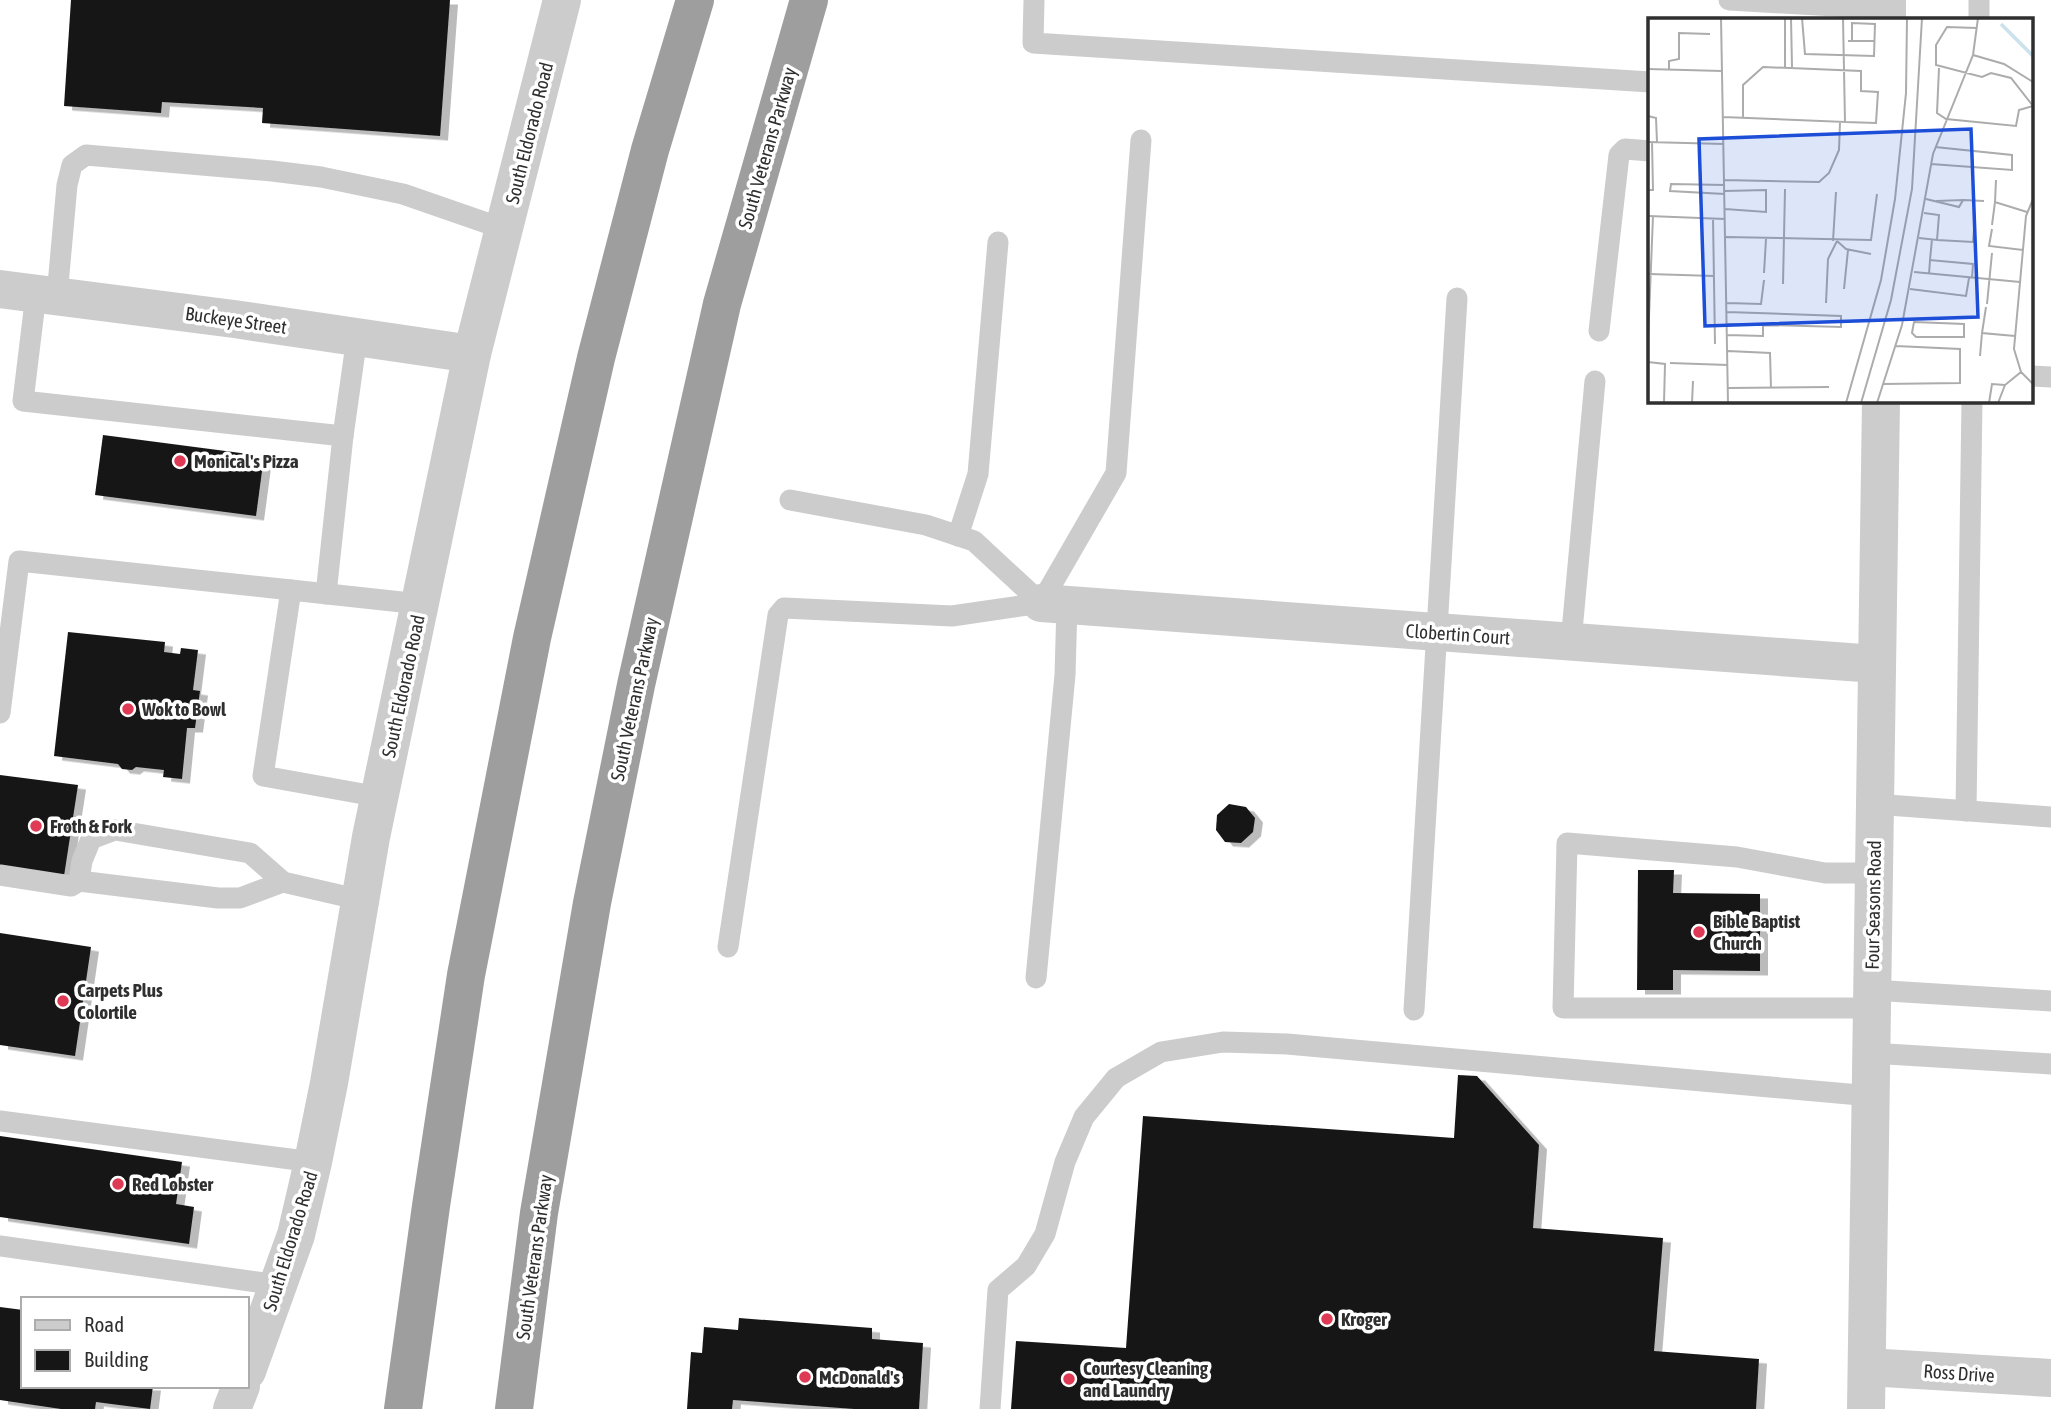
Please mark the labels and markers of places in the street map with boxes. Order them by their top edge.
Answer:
place label: Monical's Pizza [194,450,299,472]
marker: Monical's Pizza [172,453,188,469]
place label: Wok to Bowl [141,698,227,720]
marker: Wok to Bowl [120,701,136,717]
place label: Froth & Fork [50,815,132,837]
marker: Froth & Fork [28,818,44,834]
place label: Bible Baptist Church [1713,910,1801,954]
marker: Bible Baptist Church [1691,924,1707,940]
place label: Carpets Plus Colortile [77,979,163,1023]
marker: Carpets Plus Colortile [55,993,71,1009]
place label: Red Lobster [132,1173,214,1195]
marker: Red Lobster [110,1176,126,1192]
place label: Kroger [1341,1308,1387,1330]
marker: Kroger [1319,1311,1335,1327]
place label: Courtesy Cleaning and Laundry [1083,1357,1209,1401]
place label: McDonald's [819,1366,900,1388]
marker: McDonald's [797,1369,813,1385]
marker: Courtesy Cleaning and Laundry [1061,1371,1077,1387]

